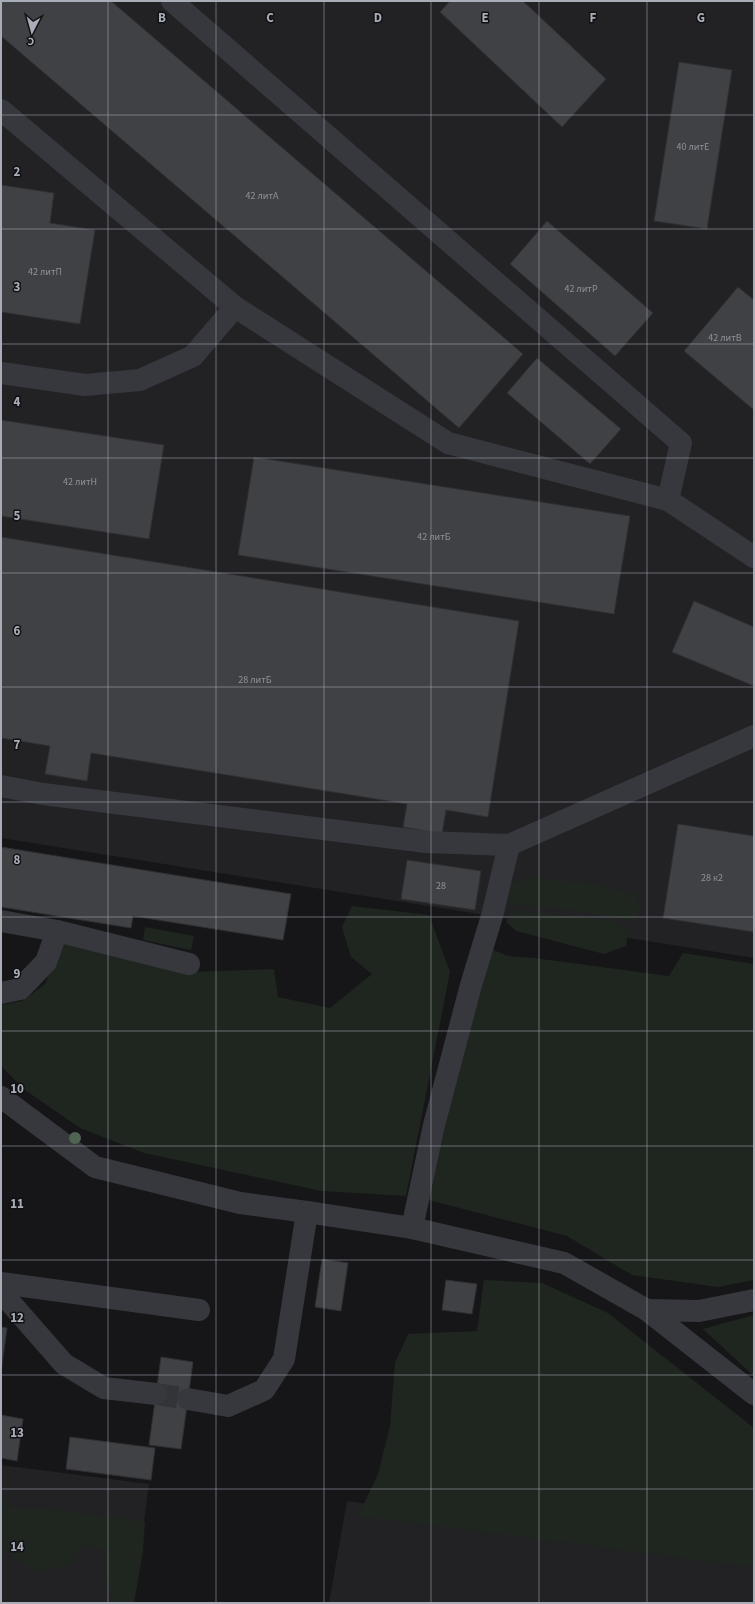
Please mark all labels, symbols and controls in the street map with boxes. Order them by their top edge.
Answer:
text: B [158,9,166,27]
text: C [266,9,274,27]
text: D [374,9,382,27]
text: E [481,9,489,27]
text: F [590,9,597,27]
text: G [697,9,705,27]
north arrow [12,12,52,52]
text: С [26,34,35,49]
house number: 40 литЕ [677,140,709,154]
text: 2 [14,163,21,181]
house number: 42 литА [246,189,279,203]
house number: 42 литП [28,265,62,279]
text: 3 [14,278,21,296]
house number: 42 литР [564,282,598,296]
house number: 42 литВ [708,331,742,345]
text: 4 [14,393,21,411]
house number: 42 литН [63,475,97,489]
text: 5 [14,507,21,525]
house number: 42 литБ [417,530,451,544]
text: 6 [14,622,21,640]
house number: 28 литБ [238,673,272,687]
text: 7 [14,736,21,754]
text: 8 [14,851,21,869]
house number: 28 к2 [701,871,723,885]
house number: 28 [436,879,446,893]
text: 9 [14,965,21,983]
text: 10 [10,1080,24,1098]
text: 11 [10,1195,24,1213]
text: 12 [10,1309,24,1327]
text: 13 [10,1424,24,1442]
text: 14 [10,1538,24,1556]

